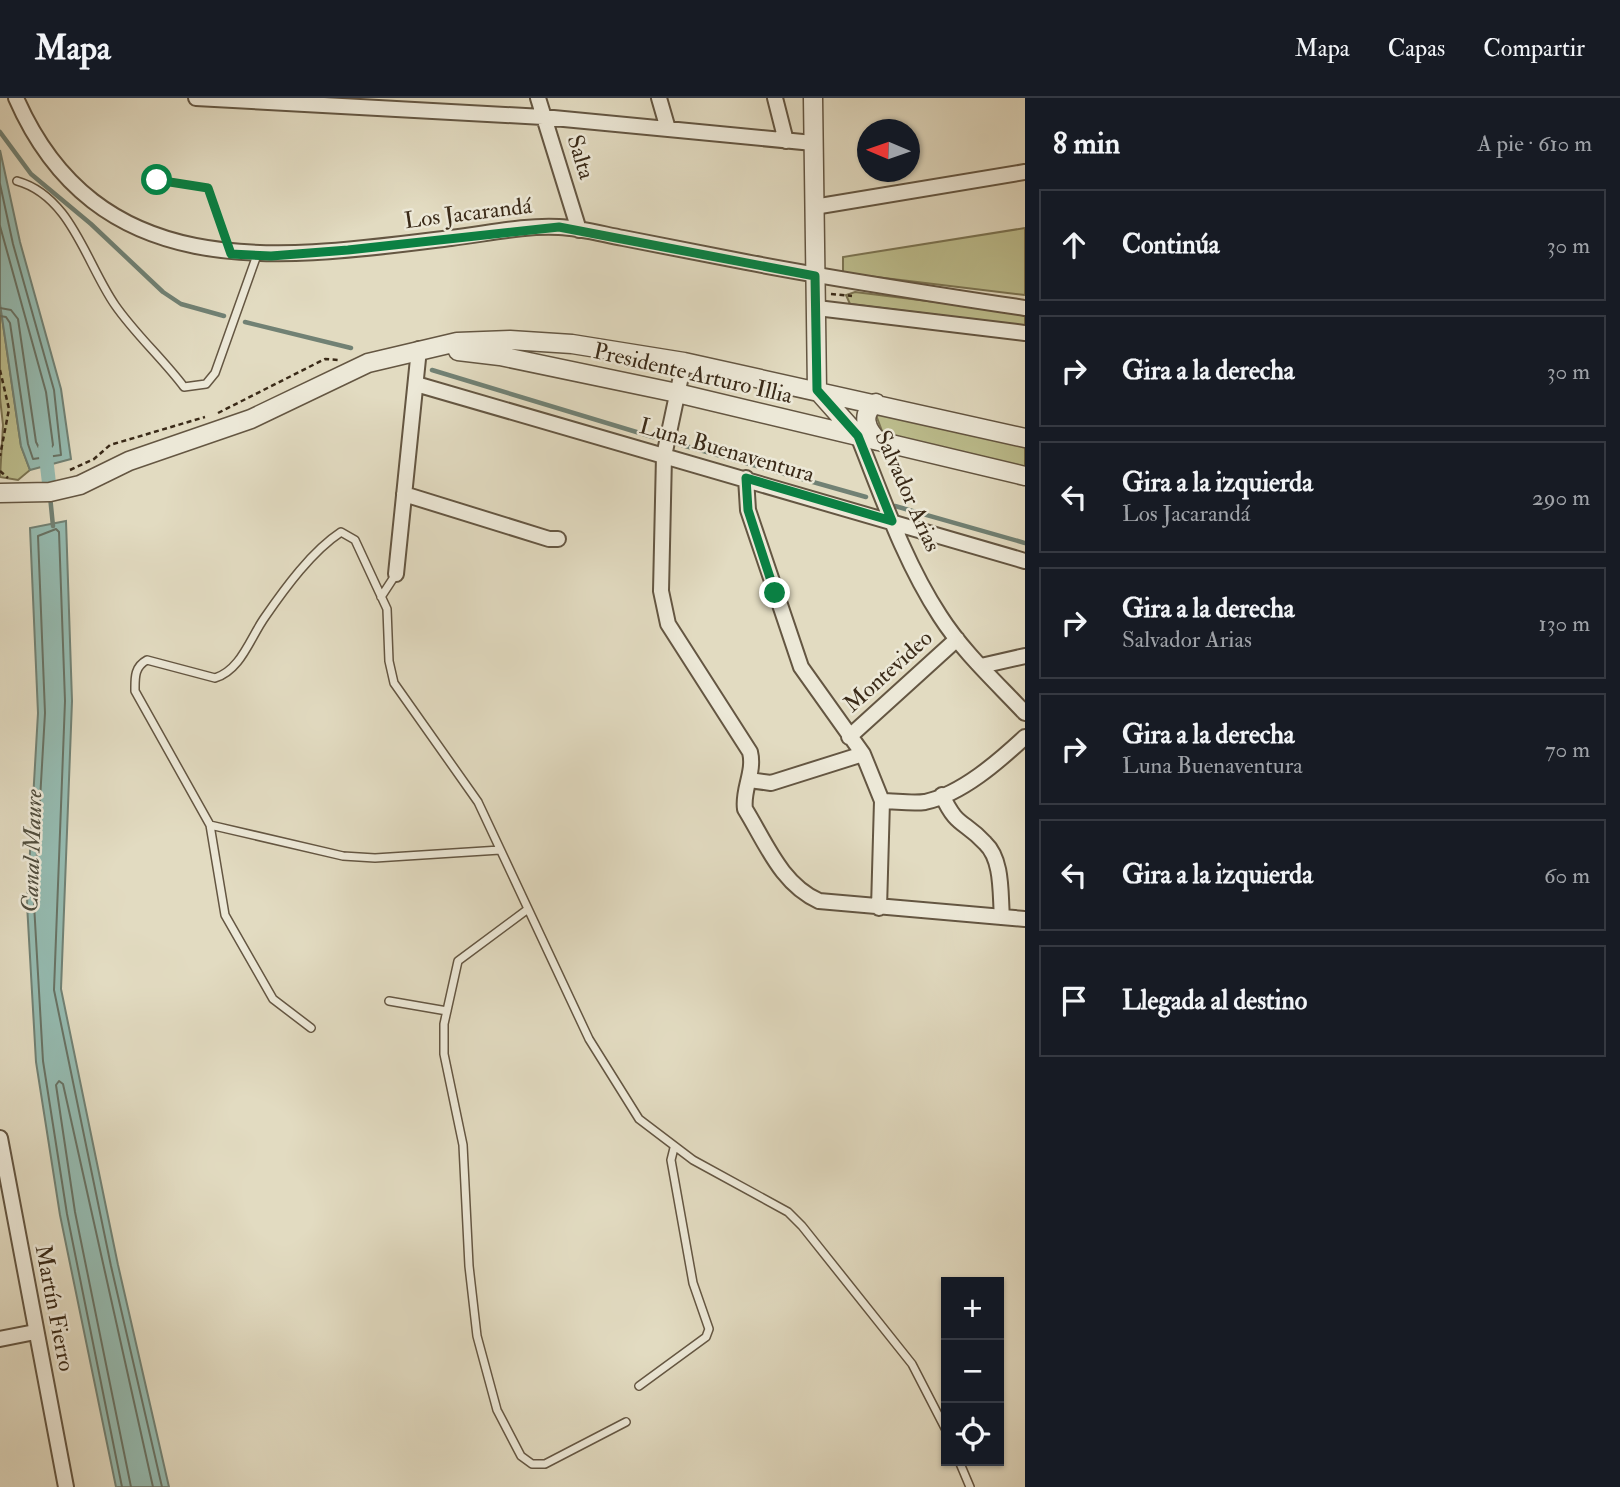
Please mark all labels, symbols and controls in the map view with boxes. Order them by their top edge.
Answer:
text: Mapa [35,28,111,69]
text: Mapa [1295,33,1350,64]
text: Capas [1388,33,1445,64]
text: Compartir [1483,33,1585,64]
north arrow [857,119,920,182]
text: 8 min [1053,125,1120,162]
text: A pie · 610 m [1477,129,1592,158]
street label: Salta [561,131,602,183]
route start [141,164,172,195]
street label: Los Jacarandá [403,191,534,235]
icon: ahead [1055,226,1093,264]
text: Continúa [1122,229,1220,261]
text: 30 m [1547,231,1590,260]
street label: Presidente Arturo Illia [591,336,796,410]
icon: right [1055,352,1093,390]
text: Gira a la derecha [1122,355,1295,387]
text: 30 m [1547,357,1590,386]
street label: Luna Buenaventura [636,411,818,489]
street label: Salvador Arias [868,426,948,556]
text: Gira a la izquierda [1122,467,1313,499]
icon: left [1055,478,1093,516]
text: 290 m [1532,483,1590,512]
text: Los Jacarandá [1122,499,1250,528]
route end [759,577,790,608]
text: Gira a la derecha [1122,593,1295,625]
icon: right [1055,604,1093,642]
text: 130 m [1538,609,1590,638]
street label: Montevideo [838,624,938,718]
text: Salvador Arias [1122,625,1252,654]
text: Gira a la derecha [1122,719,1295,751]
icon: right [1055,730,1093,768]
text: 70 m [1545,735,1590,764]
text: Luna Buenaventura [1122,751,1303,780]
water label: Canal Maure [14,788,50,913]
icon: left [1055,856,1093,894]
text: Gira a la izquierda [1122,859,1313,891]
text: 60 m [1544,861,1590,890]
icon: arrive [1055,982,1093,1020]
text: Llegada al destino [1122,985,1307,1017]
street label: Martín Fierro [29,1242,81,1374]
map controls [941,1277,1004,1466]
button: + [941,1277,1004,1340]
button: − [941,1340,1004,1403]
button: locate [941,1403,1004,1466]

